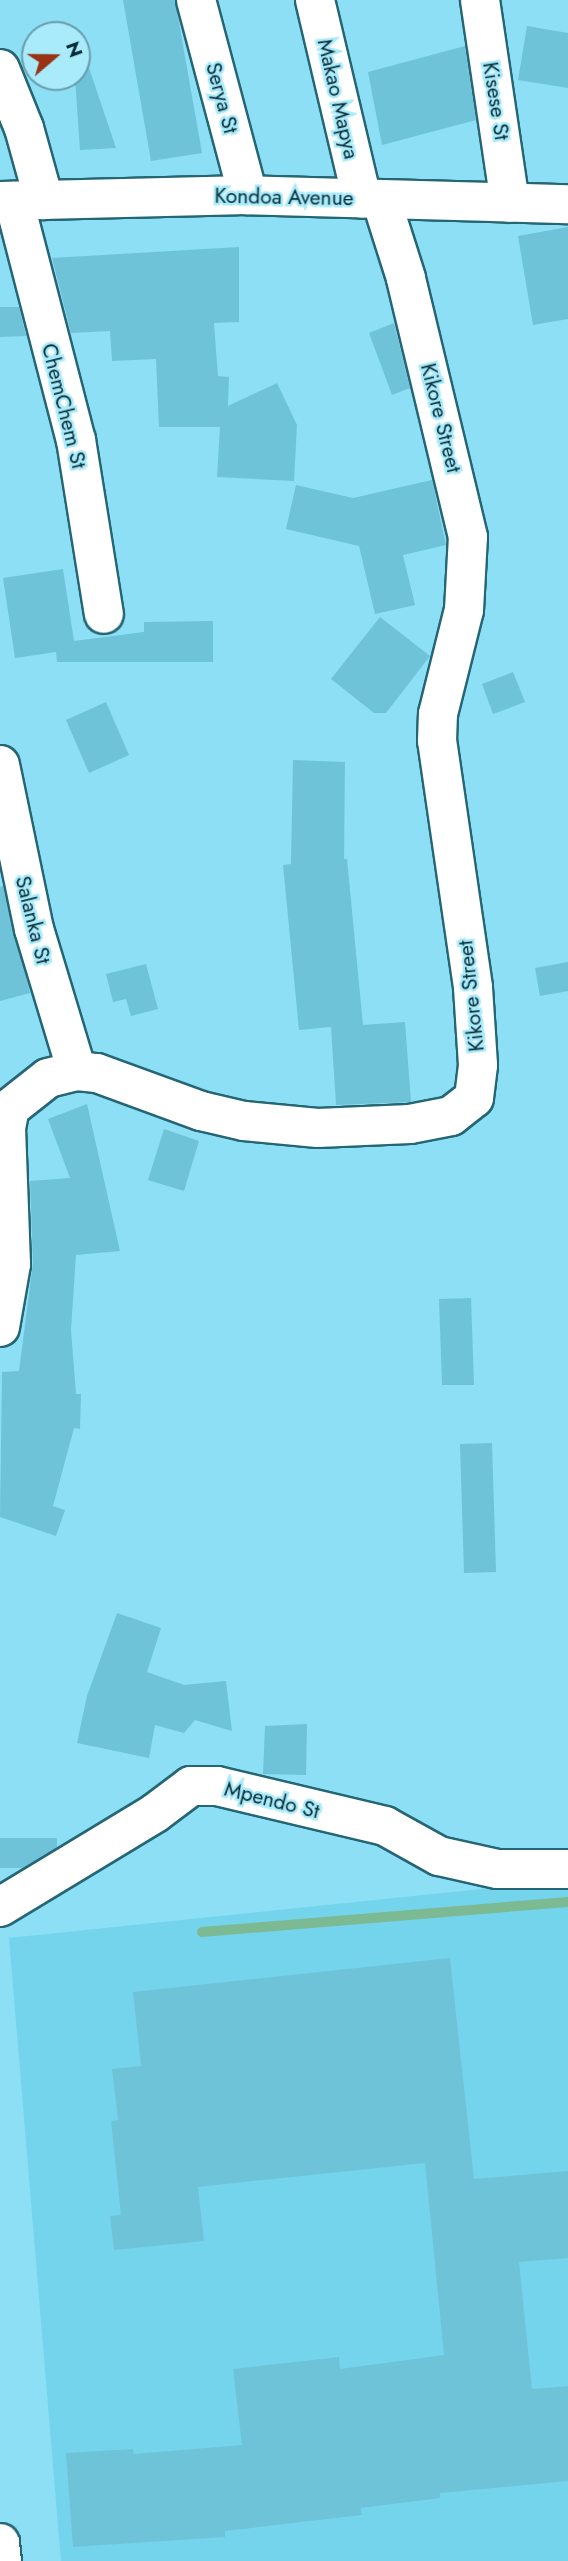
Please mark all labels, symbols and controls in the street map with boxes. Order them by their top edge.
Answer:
north arrow [21,21,91,91]
street label: Makao Mapya [312,37,364,161]
text: N [59,38,90,61]
street label: Serya St [200,60,244,136]
street label: Kisese St [477,60,515,142]
street label: Kondoa Avenue [214,183,354,211]
street label: ChemChem St [36,341,92,471]
street label: Kikore Street [415,361,467,475]
street label: Salanka St [10,873,56,967]
street label: Kikore Street [453,939,489,1053]
street label: Mpendo St [222,1776,322,1824]

